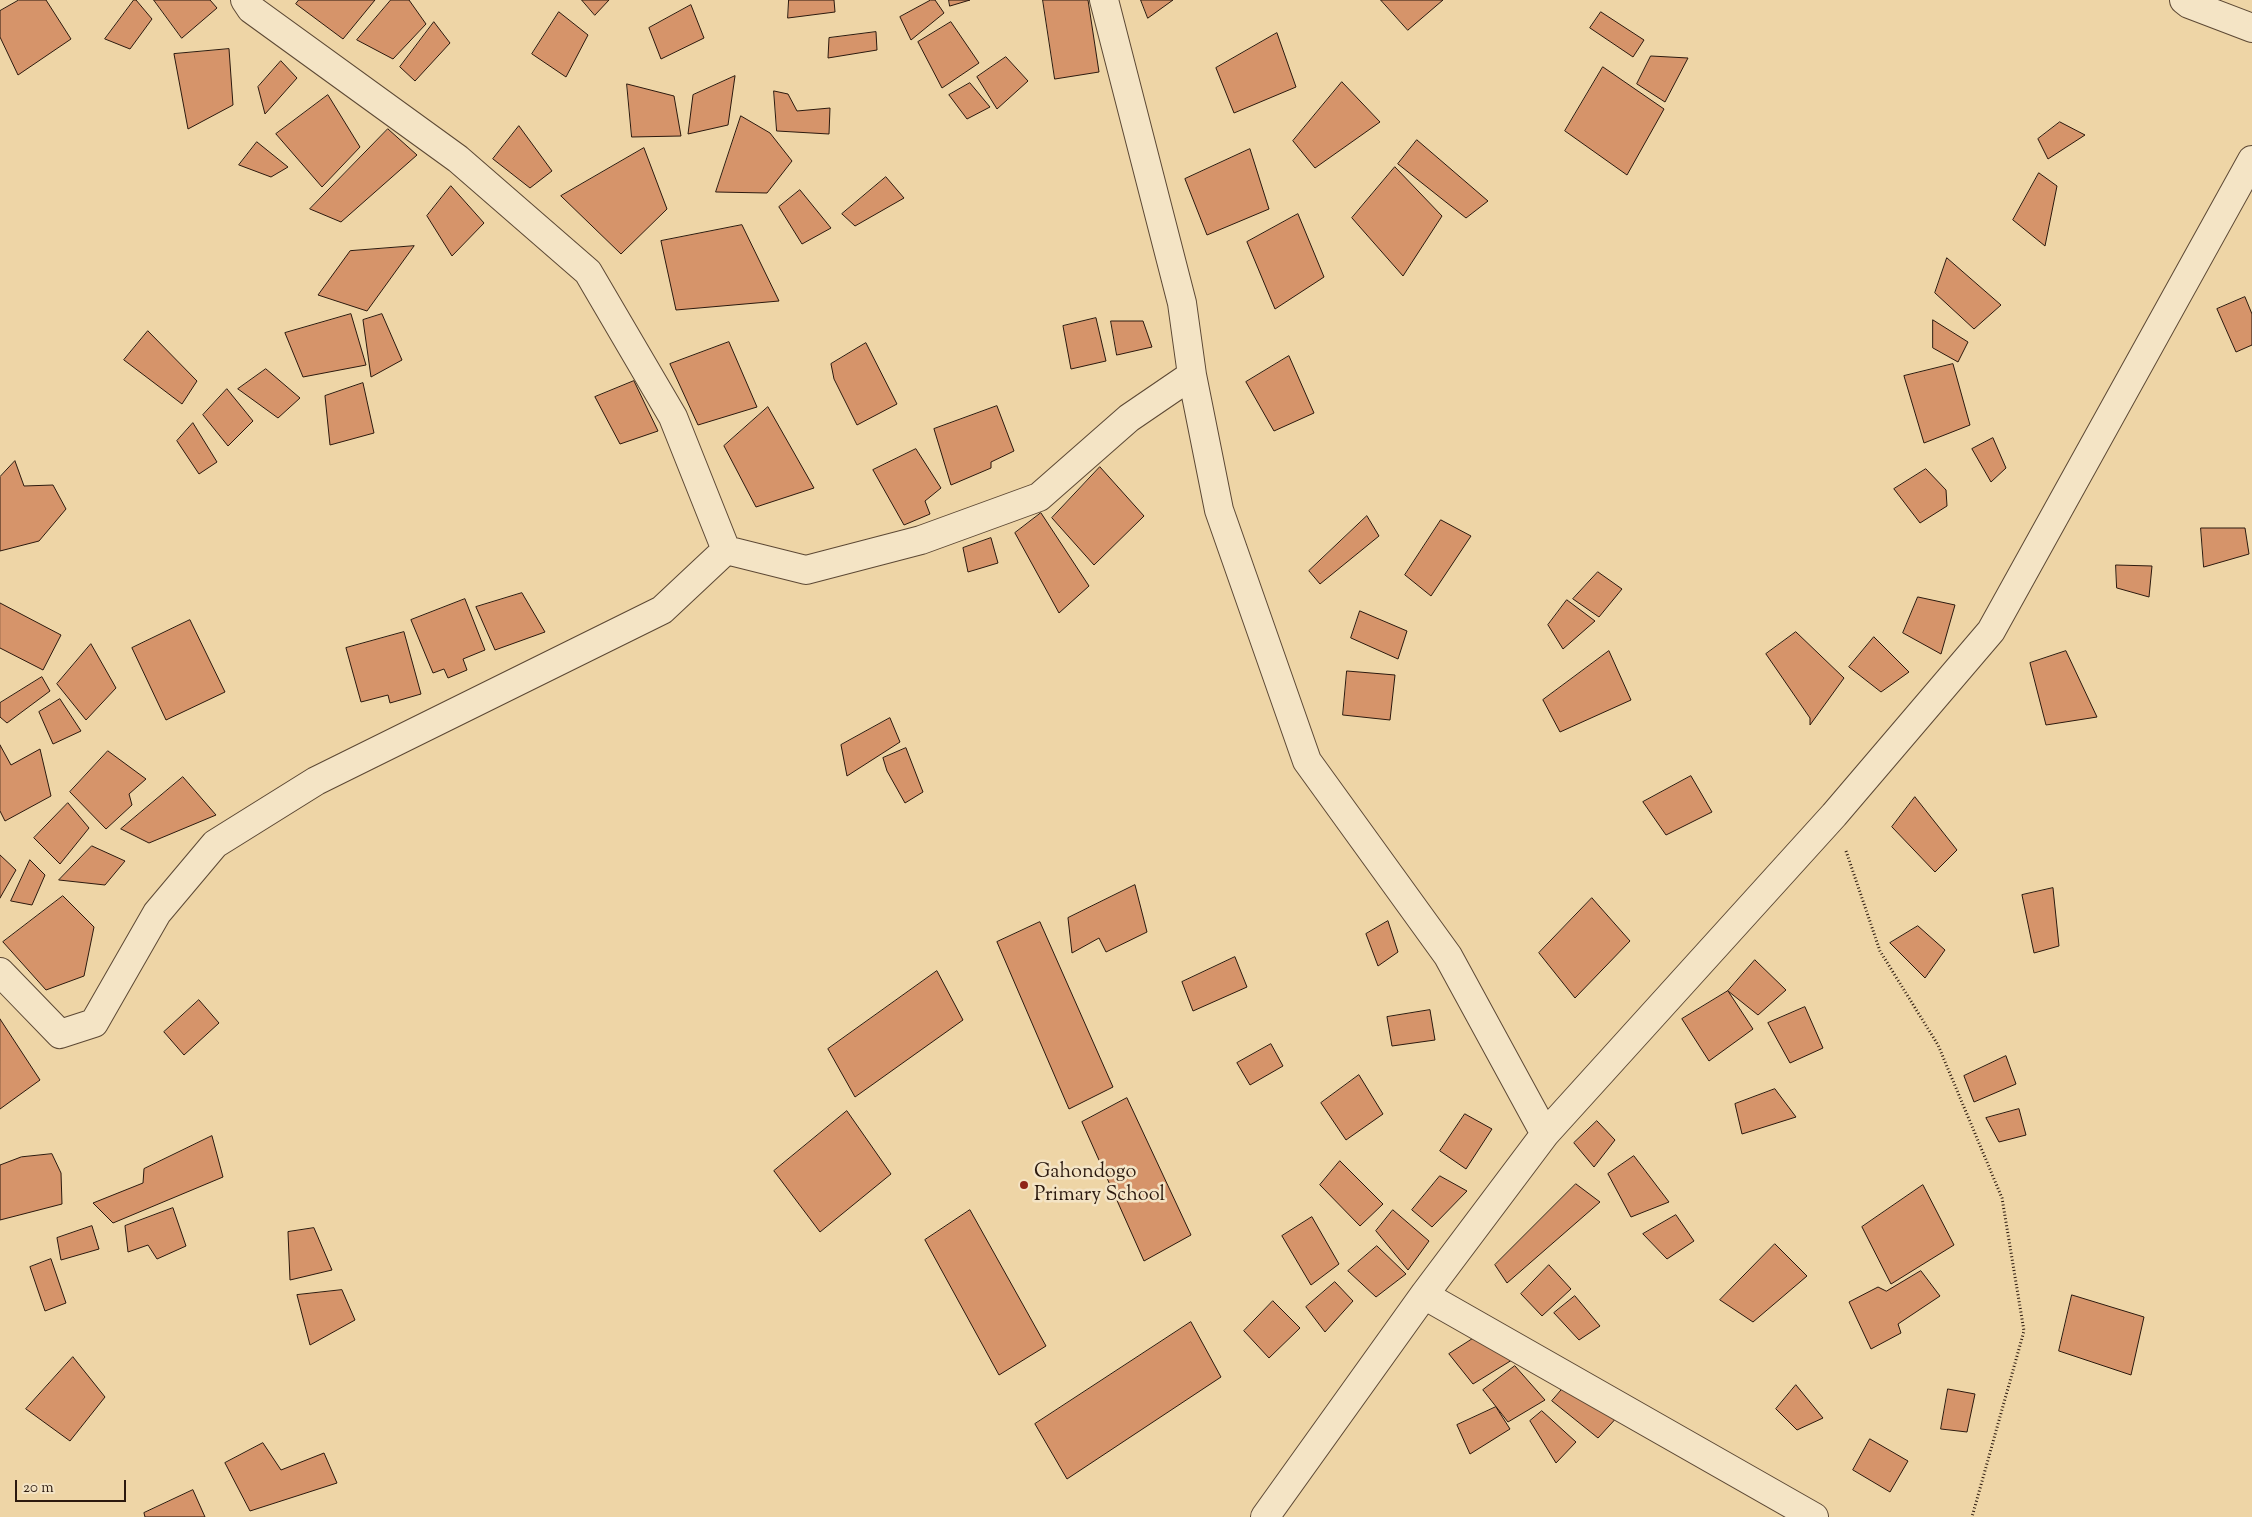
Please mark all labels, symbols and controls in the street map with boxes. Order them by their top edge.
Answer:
place label: Gahondogo Primary School [1034,1162,1165,1209]
marker: Gahondogo Primary School [1018,1179,1030,1191]
scale bar [18,1470,129,1502]
text: 20 m [23,1478,54,1499]

